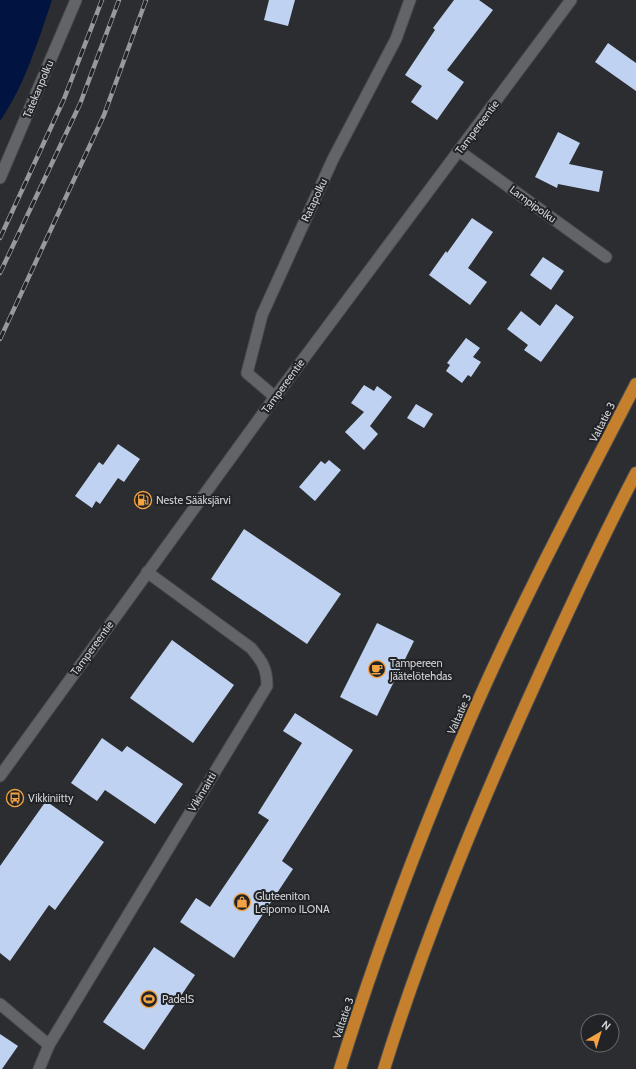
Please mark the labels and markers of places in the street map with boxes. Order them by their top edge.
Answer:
fuel station icon: Neste Sääksjärvi [133,490,153,510]
place label: Neste Sääksjärvi [156,493,231,507]
place label: Tampereen Jäätelötehdas [389,656,453,683]
cafe icon: Tampereen Jäätelötehdas [367,659,387,679]
bus stop icon: Vikkiniitty [5,788,25,808]
place label: Vikkiniitty [28,791,74,805]
place label: Gluteeniton Leipomo ILONA [255,889,330,916]
shop icon: Gluteeniton Leipomo ILONA [232,892,252,912]
sports icon: PadelS [139,989,159,1009]
place label: PadelS [162,992,195,1006]

